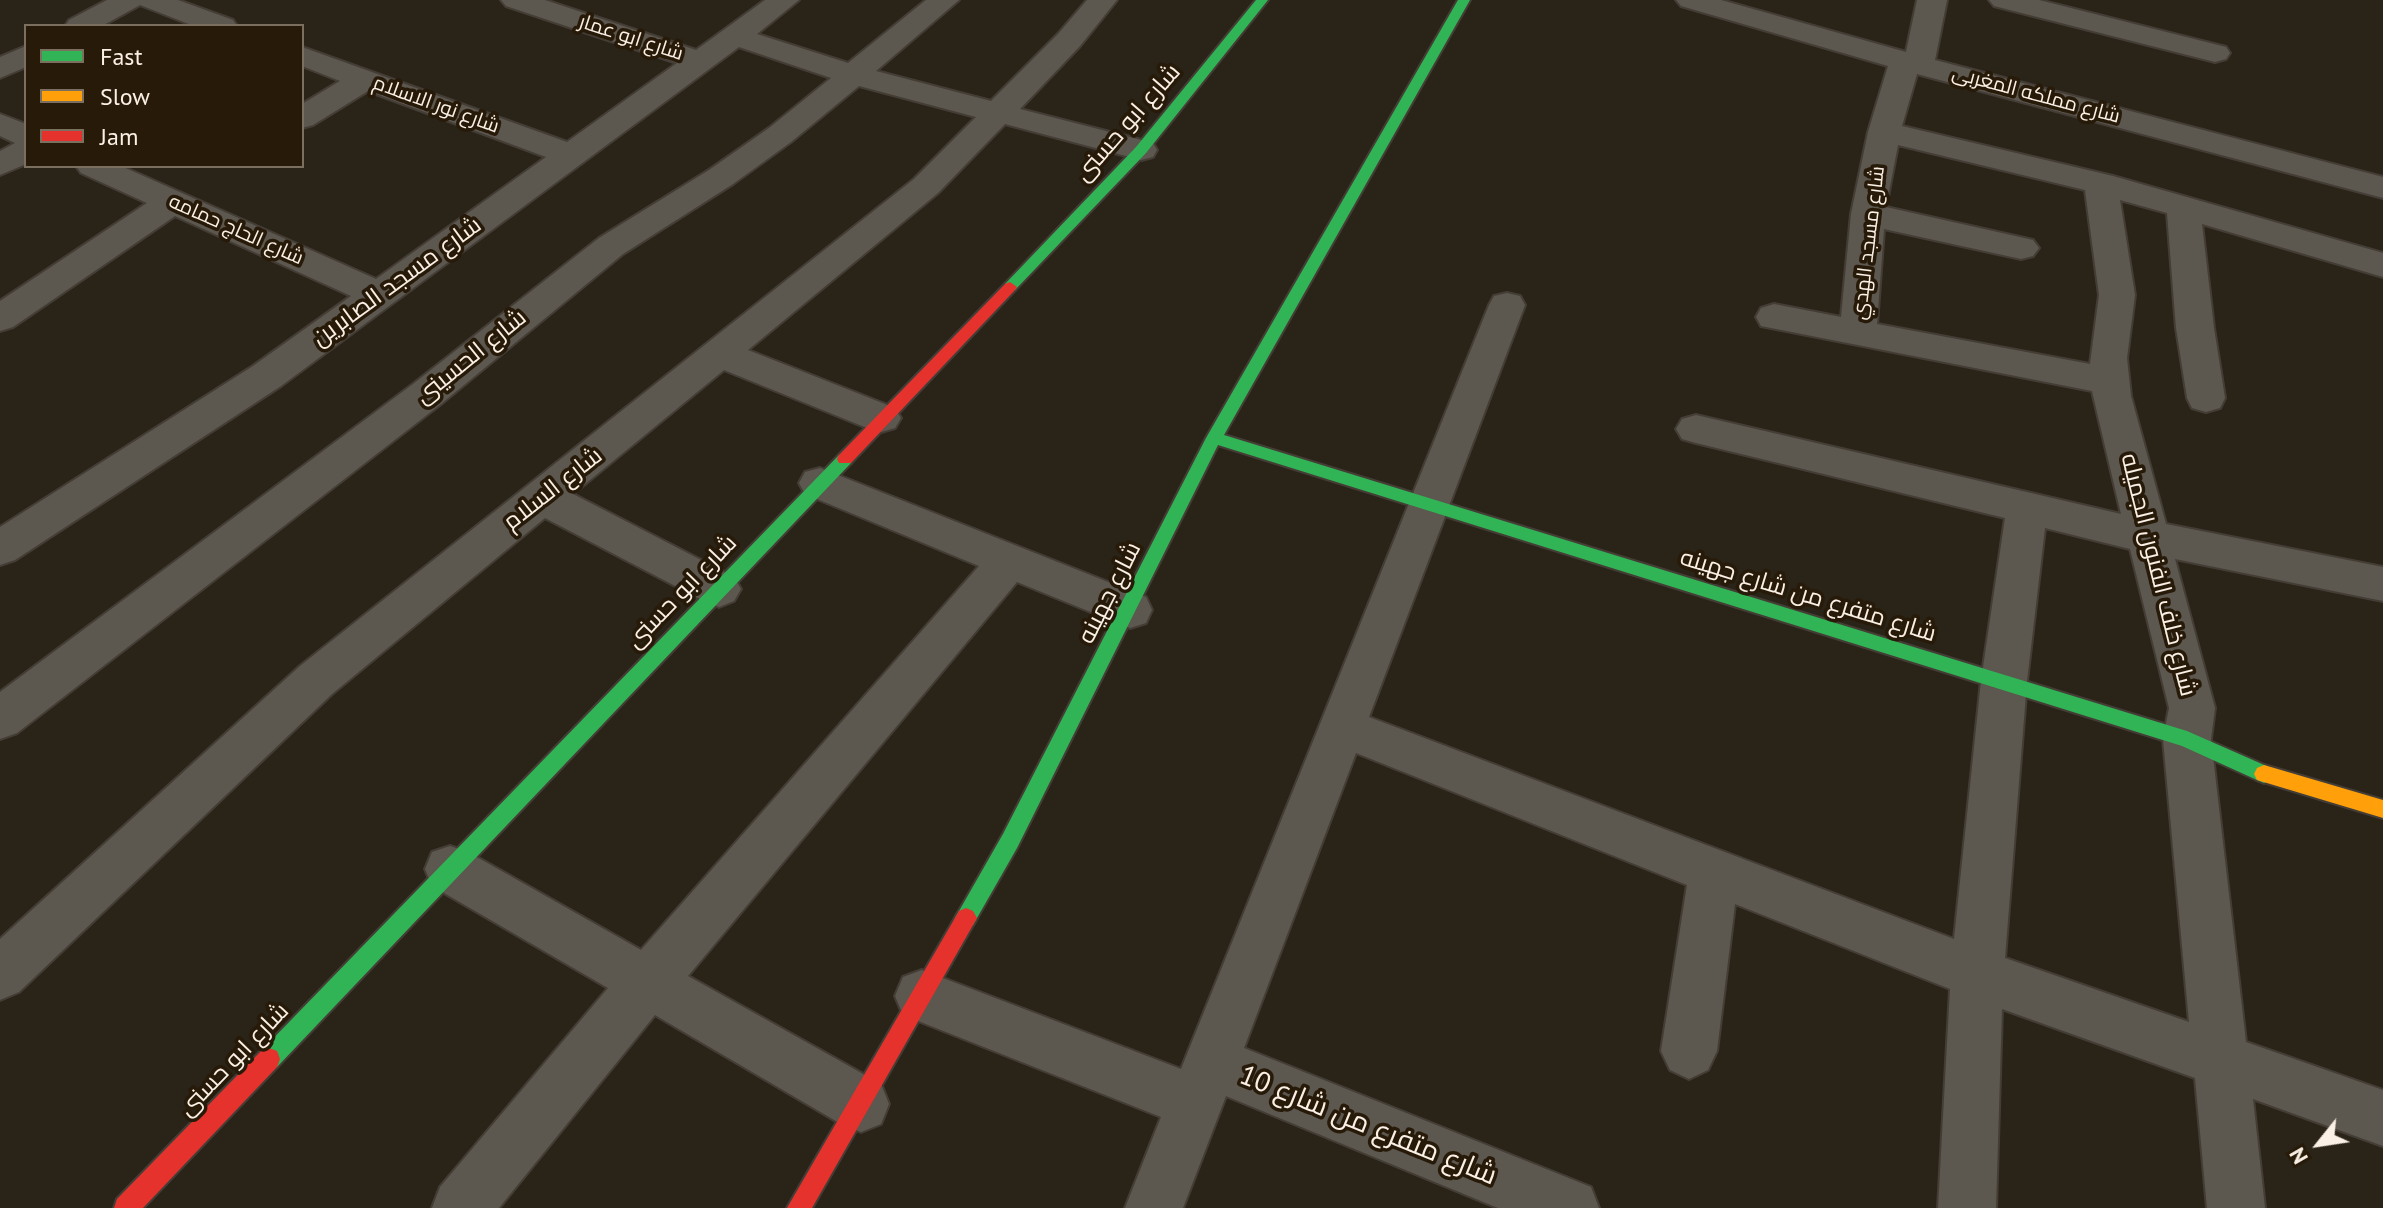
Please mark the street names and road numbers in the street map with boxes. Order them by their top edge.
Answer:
street label: شارع ابو عمار [576,10,686,66]
street label: شارع ابو حسنى [1069,58,1187,188]
street label: شارع مملكه المغربى [1949,61,2123,129]
street label: شارع نور الاسلام [370,71,502,139]
street label: شارع مسجد الهدي [1848,165,1890,321]
street label: شارع الحاج حمامه [165,190,307,270]
street label: شارع مسجد الصابرين [307,211,487,353]
street label: شارع الحسينى [410,303,532,411]
street label: شارع السلام [498,441,608,537]
street label: شارع خلف الفنون الجميله [2114,451,2202,699]
street label: شارع ابو حسنى [621,529,743,655]
street label: شارع جهينه [1072,537,1148,649]
street label: شارع متفرع من شارع جهينه [1677,543,1939,649]
street label: شارع ابو حسنى [173,997,295,1123]
street label: شارع متفرع من شارع 10 [1234,1059,1502,1193]

